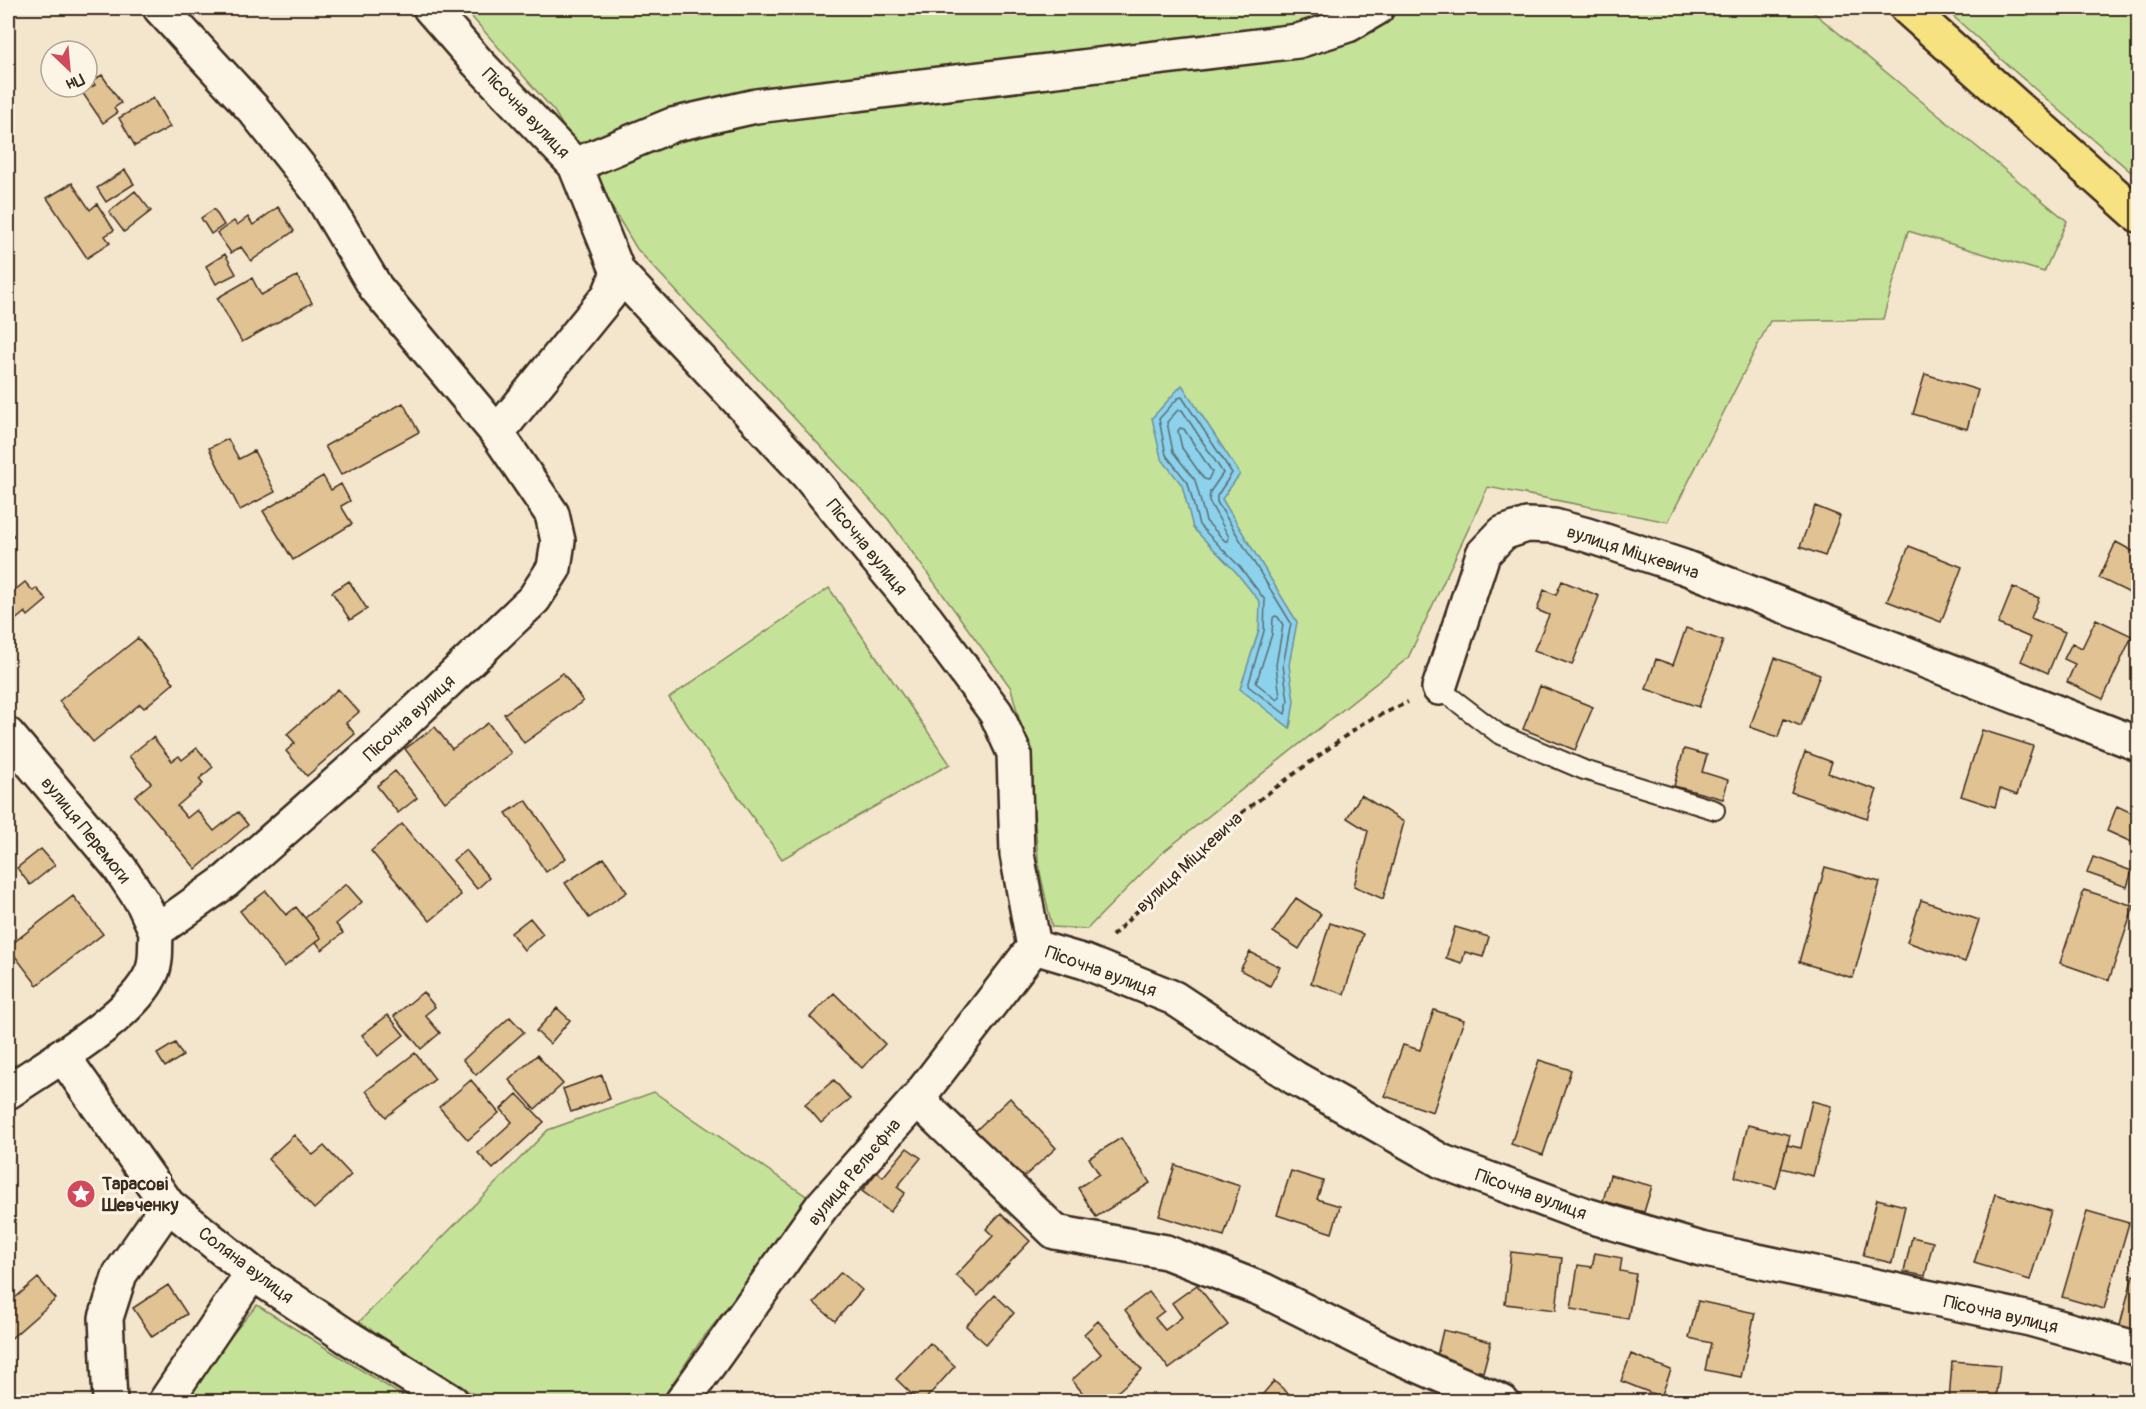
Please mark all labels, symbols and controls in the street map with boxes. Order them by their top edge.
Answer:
north arrow [39,39,99,99]
street label: Пісочна вулиця [477,63,575,163]
text: Пн [63,69,87,94]
street label: Пісочна вулиця [821,495,912,600]
street label: вулиця Міцкевича [1564,520,1702,585]
street label: Пісочна вулиця [359,670,460,767]
street label: вулиця Перемоги [36,772,136,888]
street label: вулиця Міцкевича [1131,807,1248,918]
street label: Пісочна вулиця [1042,941,1160,1002]
street label: вулиця Рельєфна [803,1114,906,1231]
street label: Пісочна вулиця [1472,1164,1590,1225]
place label: Тарасові Шевченку [101,1173,179,1217]
place icon: Тарасові Шевченку [65,1178,97,1210]
street label: Соляна вулиця [193,1222,298,1309]
street label: Пісочна вулиця [1941,1290,2060,1339]

